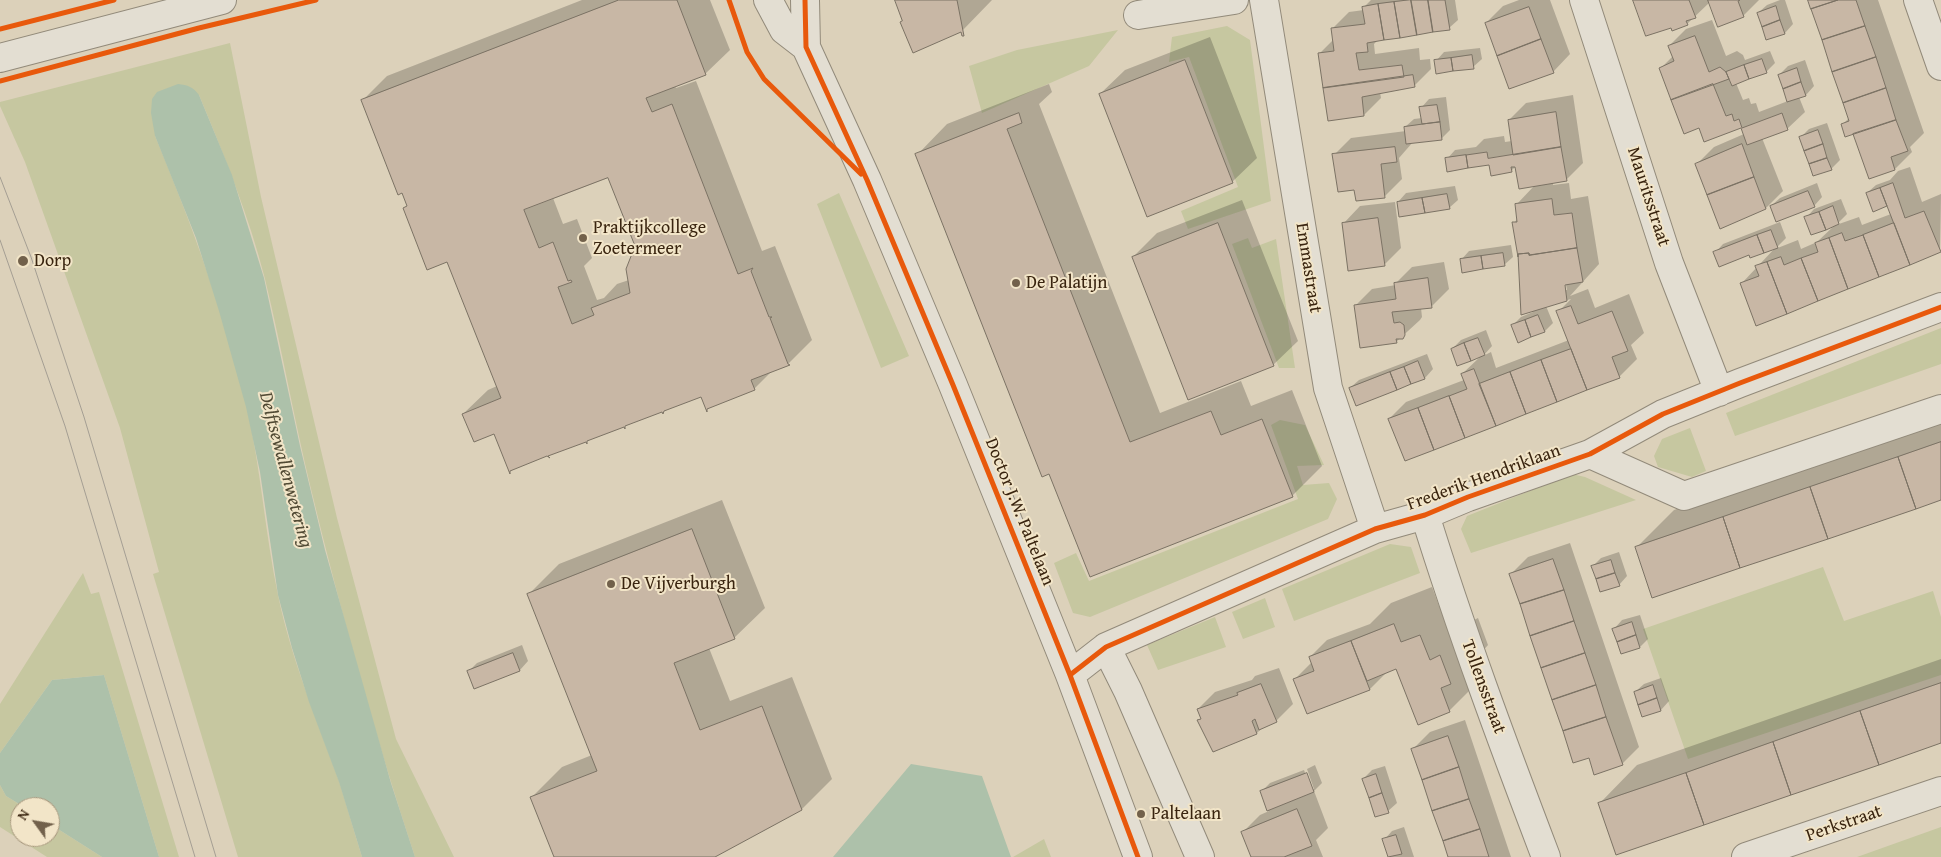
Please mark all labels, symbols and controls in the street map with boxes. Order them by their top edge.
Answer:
street label: Mauritsstraat [1622,145,1674,249]
place label: Praktijkcollege Zoetermeer [593,217,706,260]
street label: Emmastraat [1290,221,1326,315]
marker: Praktijkcollege Zoetermeer [577,232,589,244]
place label: Dorp [34,250,71,272]
marker: Dorp [16,254,30,268]
place label: De Palatijn [1026,272,1107,294]
marker: De Palatijn [1010,277,1022,289]
water label: Delftsewallenwetering [253,390,317,550]
street label: Doctor J.W. Paltelaan [980,435,1058,589]
street label: Frederik Hendriklaan [1404,440,1564,516]
place label: De Vijverburgh [621,573,736,595]
marker: De Vijverburgh [605,578,617,590]
street label: Tollensstraat [1456,637,1510,737]
north arrow [10,797,60,847]
street label: Perkstraat [1803,801,1885,847]
place label: Paltelaan [1151,803,1221,825]
text: N [12,805,34,824]
marker: Paltelaan [1135,808,1147,820]

